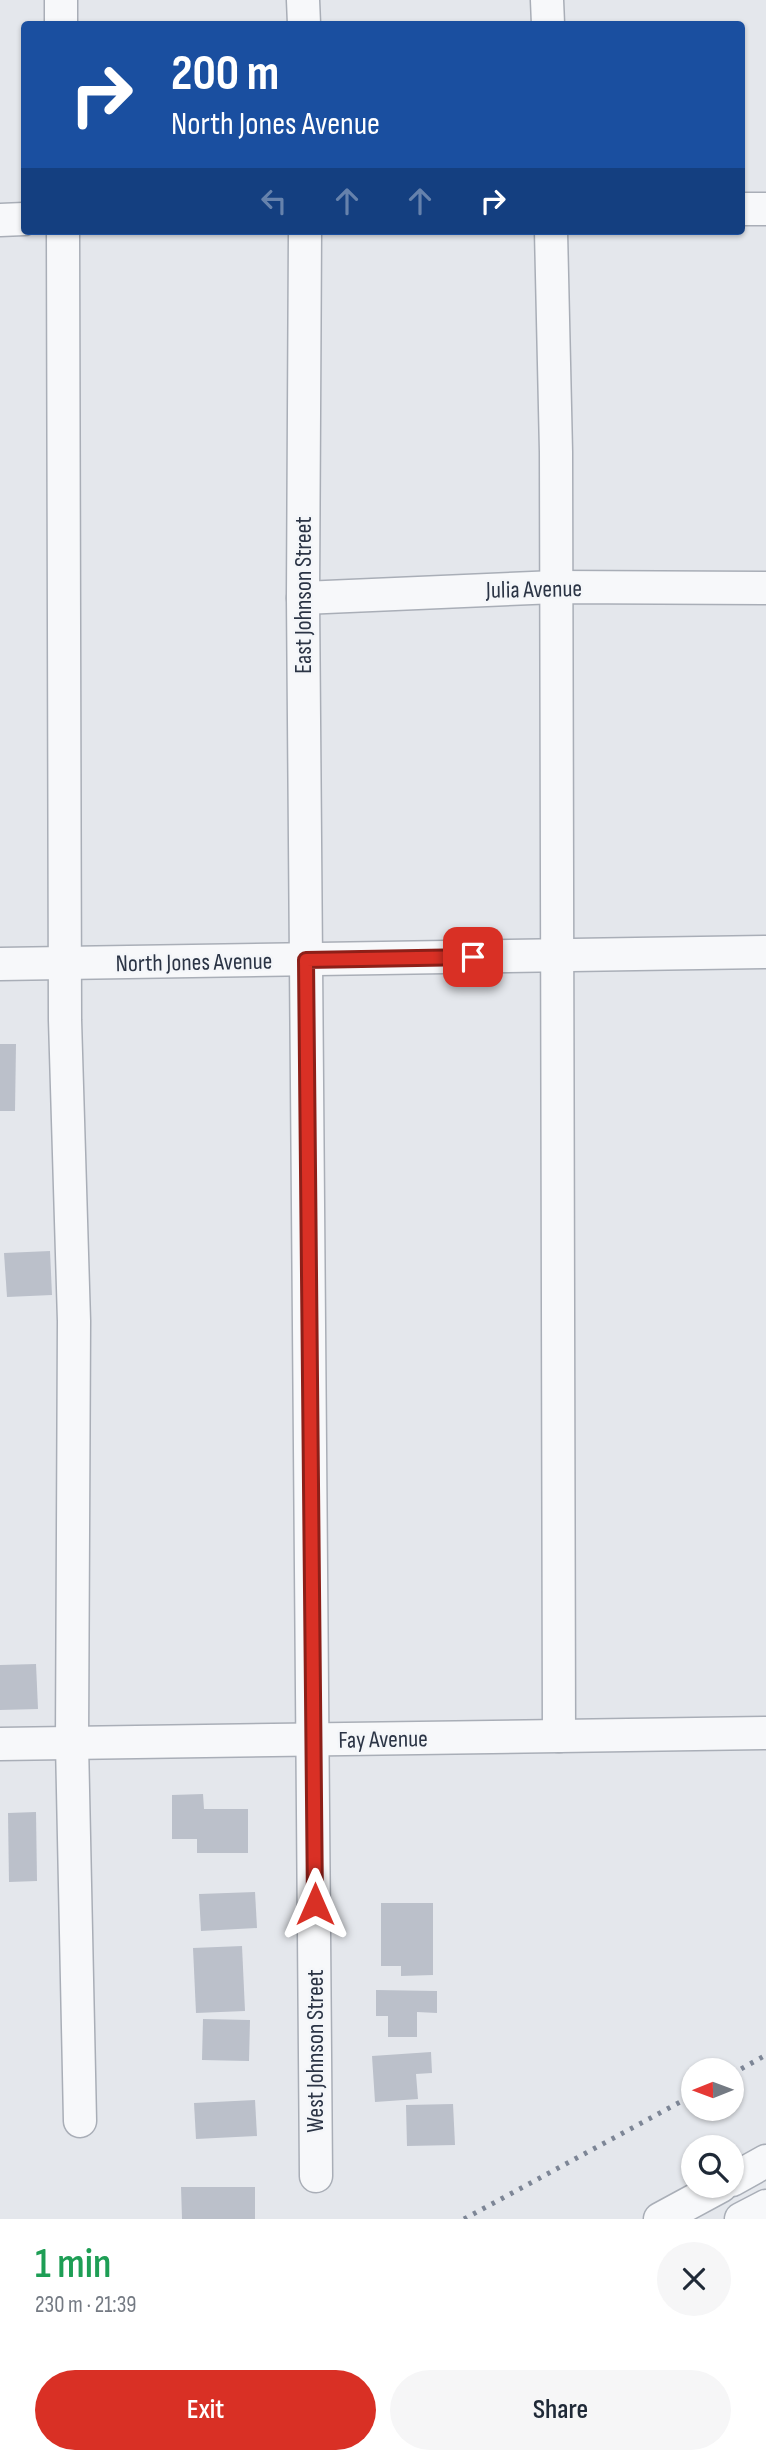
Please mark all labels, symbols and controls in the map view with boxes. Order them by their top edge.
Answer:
text: 200 m [171,45,279,104]
icon: right [56,49,147,140]
text: North Jones Avenue [171,105,380,144]
icon: left [255,182,293,220]
icon: ahead [328,182,366,220]
icon: ahead [401,182,439,220]
icon: right [474,182,512,220]
street label: East Johnson Street [289,516,318,674]
street label: Julia Avenue [485,574,582,605]
pin [443,927,503,987]
icon: arrive [454,938,492,976]
street label: North Jones Avenue [115,947,273,978]
street label: Fay Avenue [338,1724,428,1755]
position arrow [278,1867,352,1941]
street label: West Johnson Street [301,1969,330,2133]
north arrow [681,2058,744,2121]
map controls [681,2058,744,2198]
button: search [681,2135,744,2198]
text: 1 min [35,2239,111,2290]
button: close [657,2242,731,2316]
text: 230 m · 21:39 [35,2291,137,2319]
button: Exit [35,2370,376,2450]
button: Share [390,2370,731,2450]

